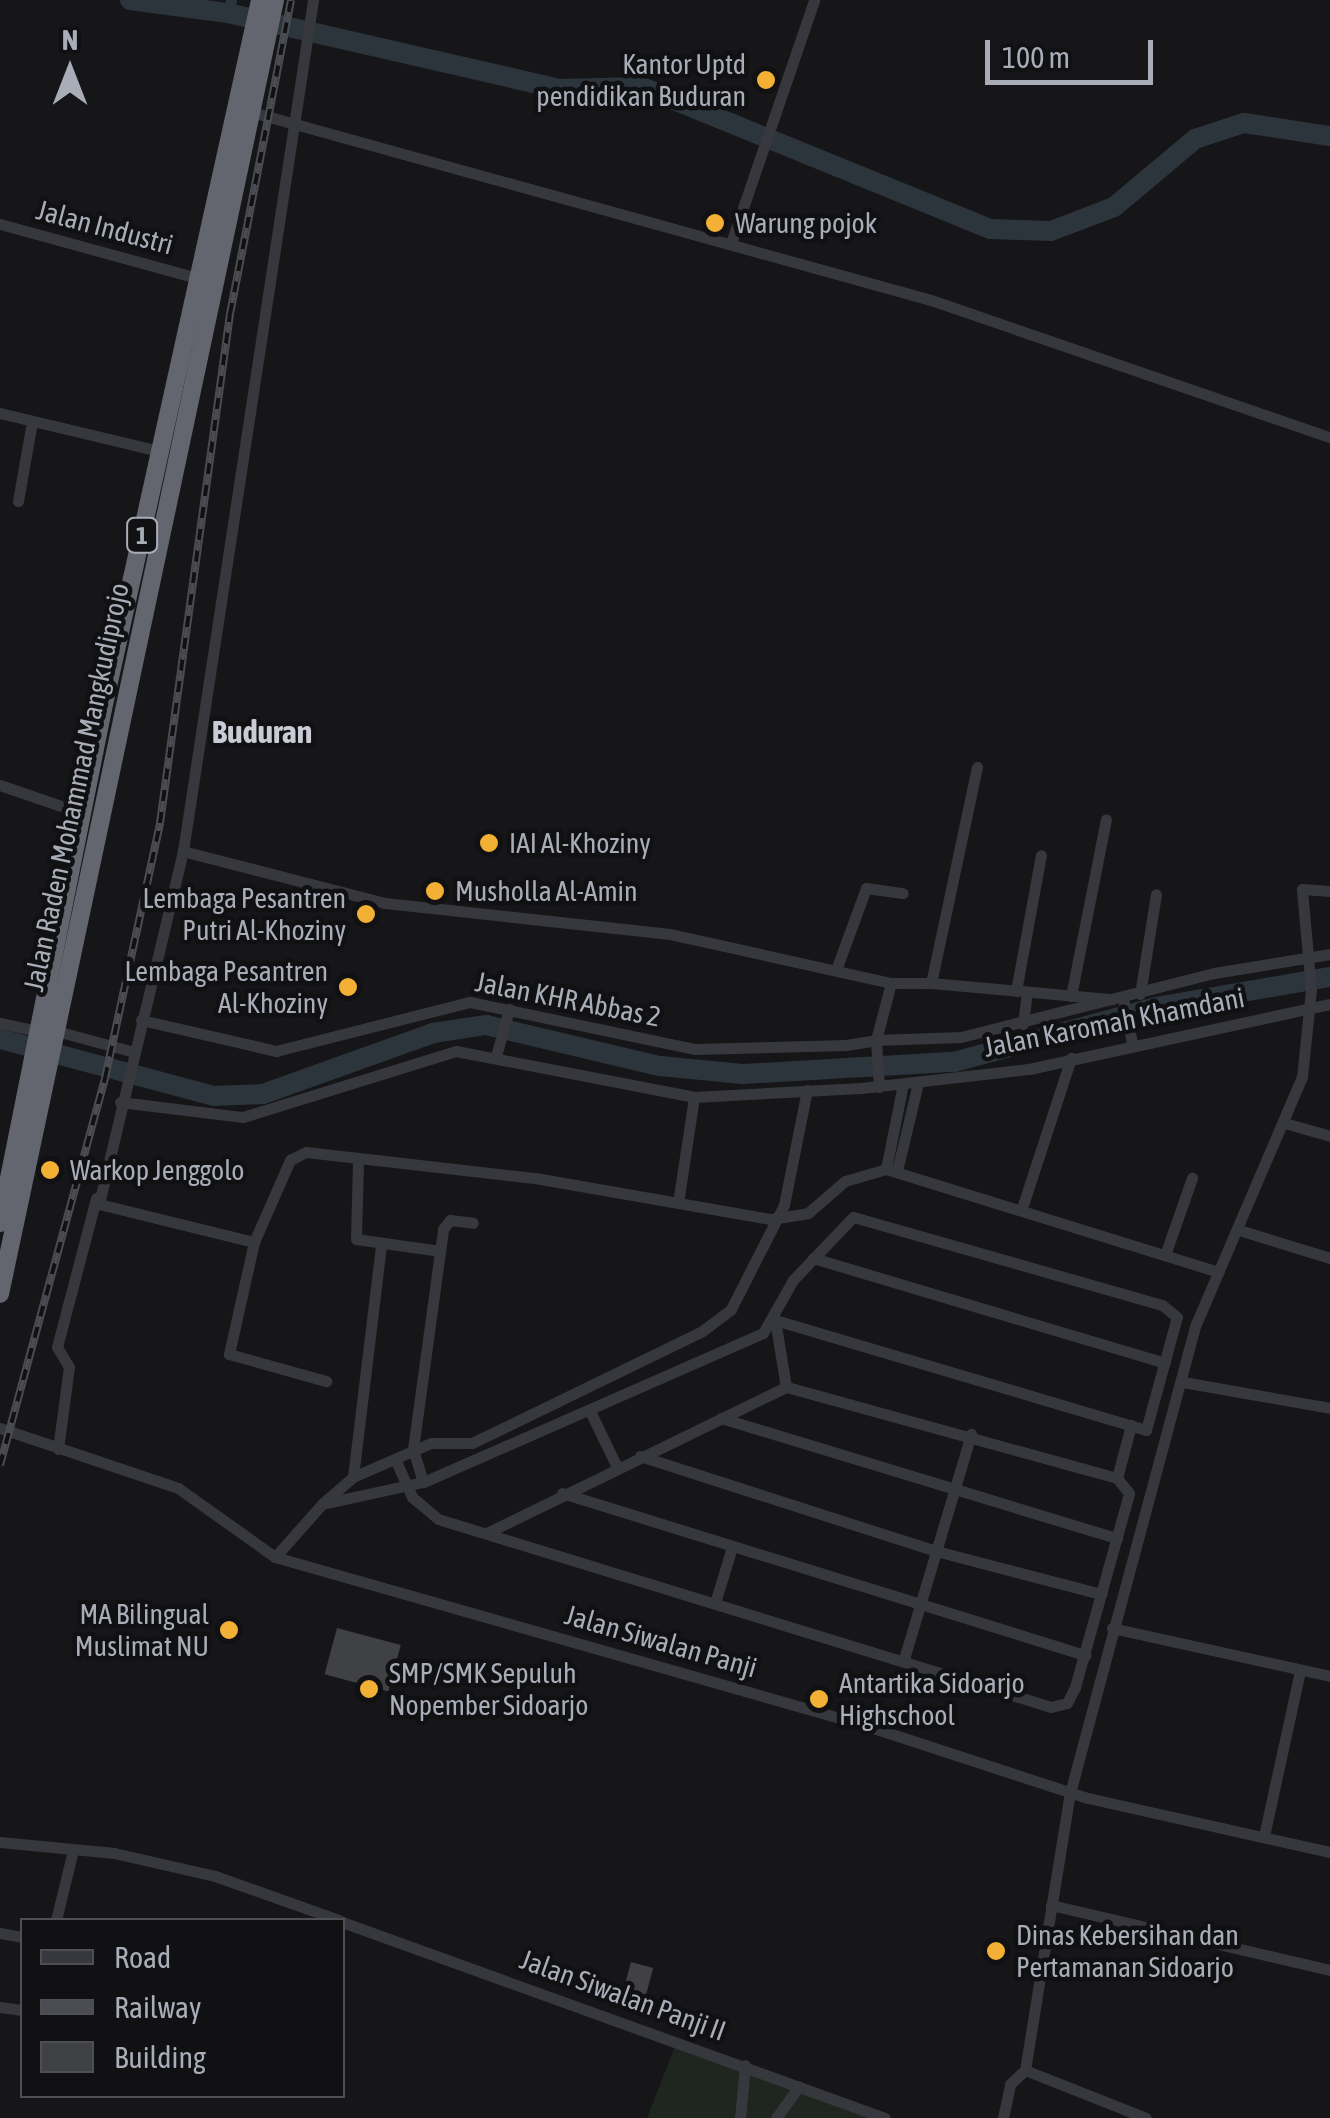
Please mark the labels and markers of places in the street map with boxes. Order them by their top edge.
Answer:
place label: Kantor Uptd pendidikan Buduran [536,47,746,113]
marker: Kantor Uptd pendidikan Buduran [755,69,777,91]
place label: Warung pojok [735,206,877,240]
marker: Warung pojok [704,212,726,234]
place label: IAI Al-Khoziny [509,826,651,860]
marker: IAI Al-Khoziny [478,832,500,854]
place label: Musholla Al-Amin [455,874,638,908]
marker: Musholla Al-Amin [424,880,446,902]
place label: Lembaga Pesantren Putri Al-Khoziny [142,881,346,947]
marker: Lembaga Pesantren Putri Al-Khoziny [355,903,377,925]
place label: Lembaga Pesantren Al-Khoziny [124,954,328,1020]
marker: Lembaga Pesantren Al-Khoziny [337,976,359,998]
place label: Warkop Jenggolo [70,1153,244,1187]
marker: Warkop Jenggolo [39,1159,61,1181]
place label: MA Bilingual Muslimat NU [75,1597,209,1663]
marker: MA Bilingual Muslimat NU [218,1619,240,1641]
place label: SMP/SMK Sepuluh Nopember Sidoarjo [389,1656,588,1722]
place label: Antartika Sidoarjo Highschool [839,1666,1025,1732]
marker: SMP/SMK Sepuluh Nopember Sidoarjo [358,1678,380,1700]
marker: Antartika Sidoarjo Highschool [808,1688,830,1710]
place label: Dinas Kebersihan dan Pertamanan Sidoarjo [1016,1918,1239,1984]
marker: Dinas Kebersihan dan Pertamanan Sidoarjo [985,1940,1007,1962]

